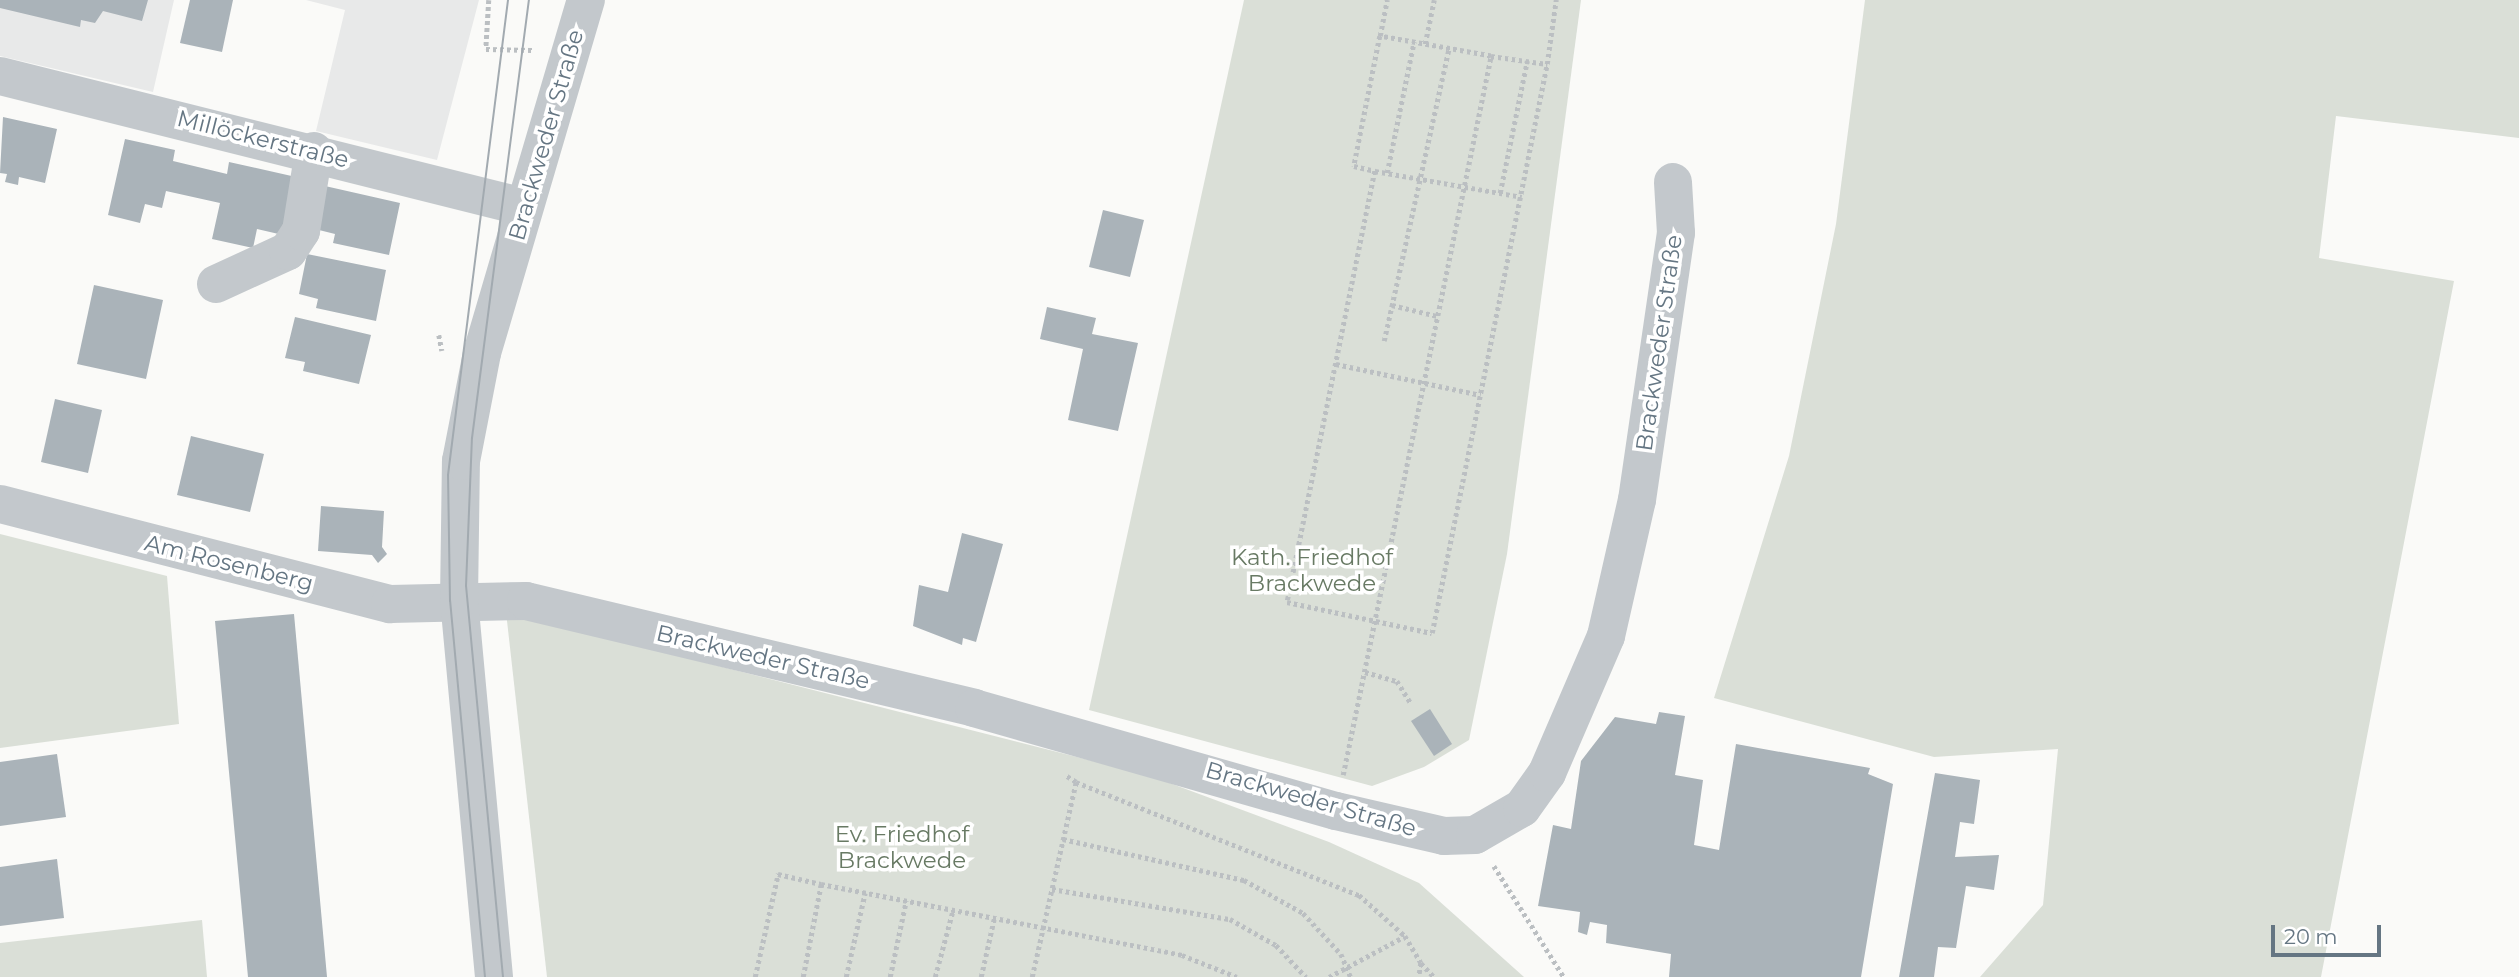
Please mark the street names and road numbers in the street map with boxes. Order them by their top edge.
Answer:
street label: Brackweder Straße [503,26,589,244]
street label: Millöckerstraße [174,104,352,174]
street label: Brackweder Straße [1630,233,1688,453]
street label: Am Rosenberg [142,529,316,597]
street label: Brackweder Straße [654,619,872,695]
street label: Brackweder Straße [1202,756,1420,842]

